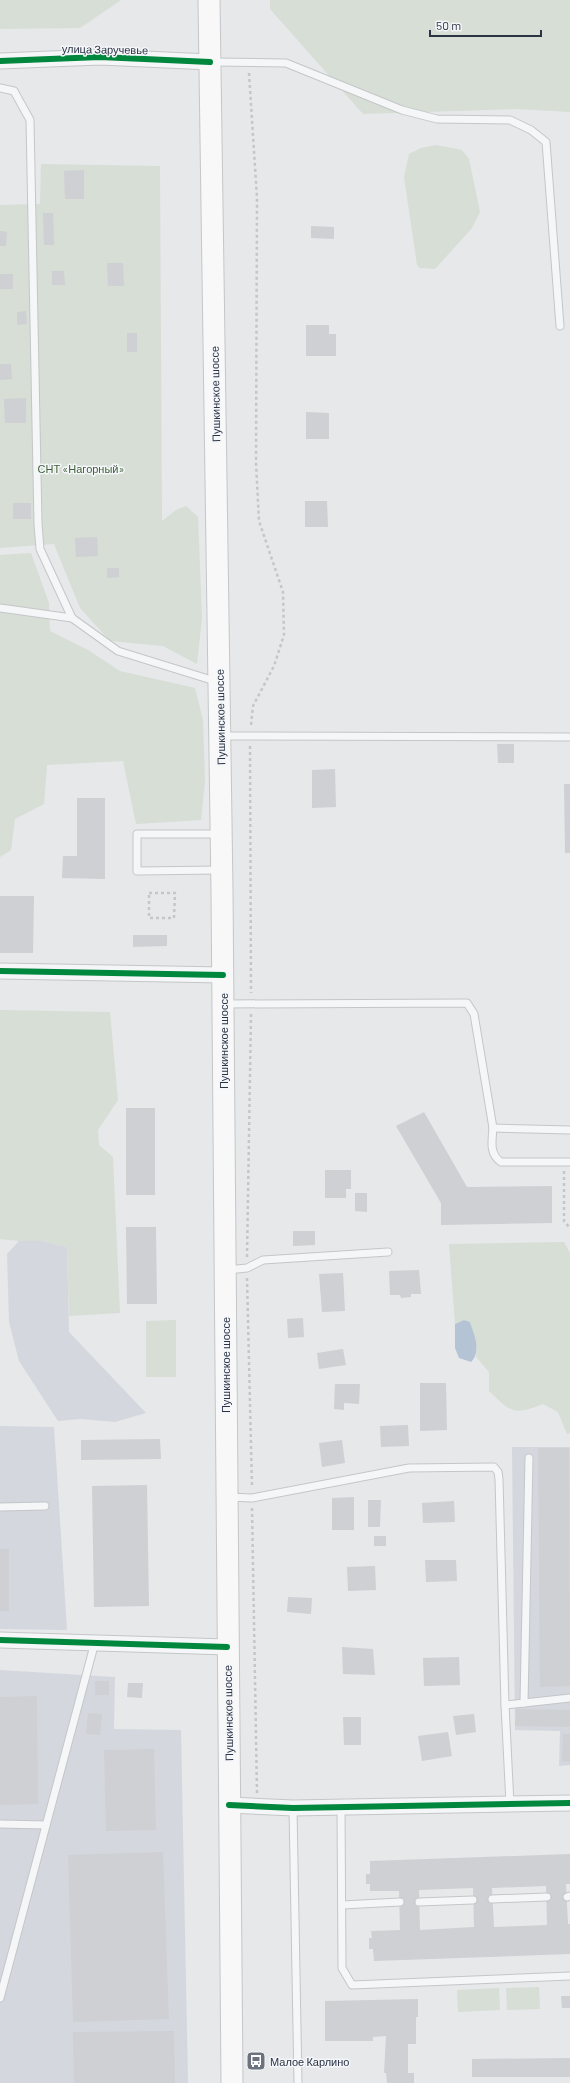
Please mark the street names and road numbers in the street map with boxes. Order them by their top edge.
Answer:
street label: улица Заручевье [62,42,148,56]
street label: Пушкинское шоссе [208,346,222,442]
street label: Пушкинское шоссе [213,669,227,765]
street label: Пушкинское шоссе [217,993,230,1089]
street label: Пушкинское шоссе [219,1317,232,1413]
street label: Пушкинское шоссе [221,1665,235,1761]

